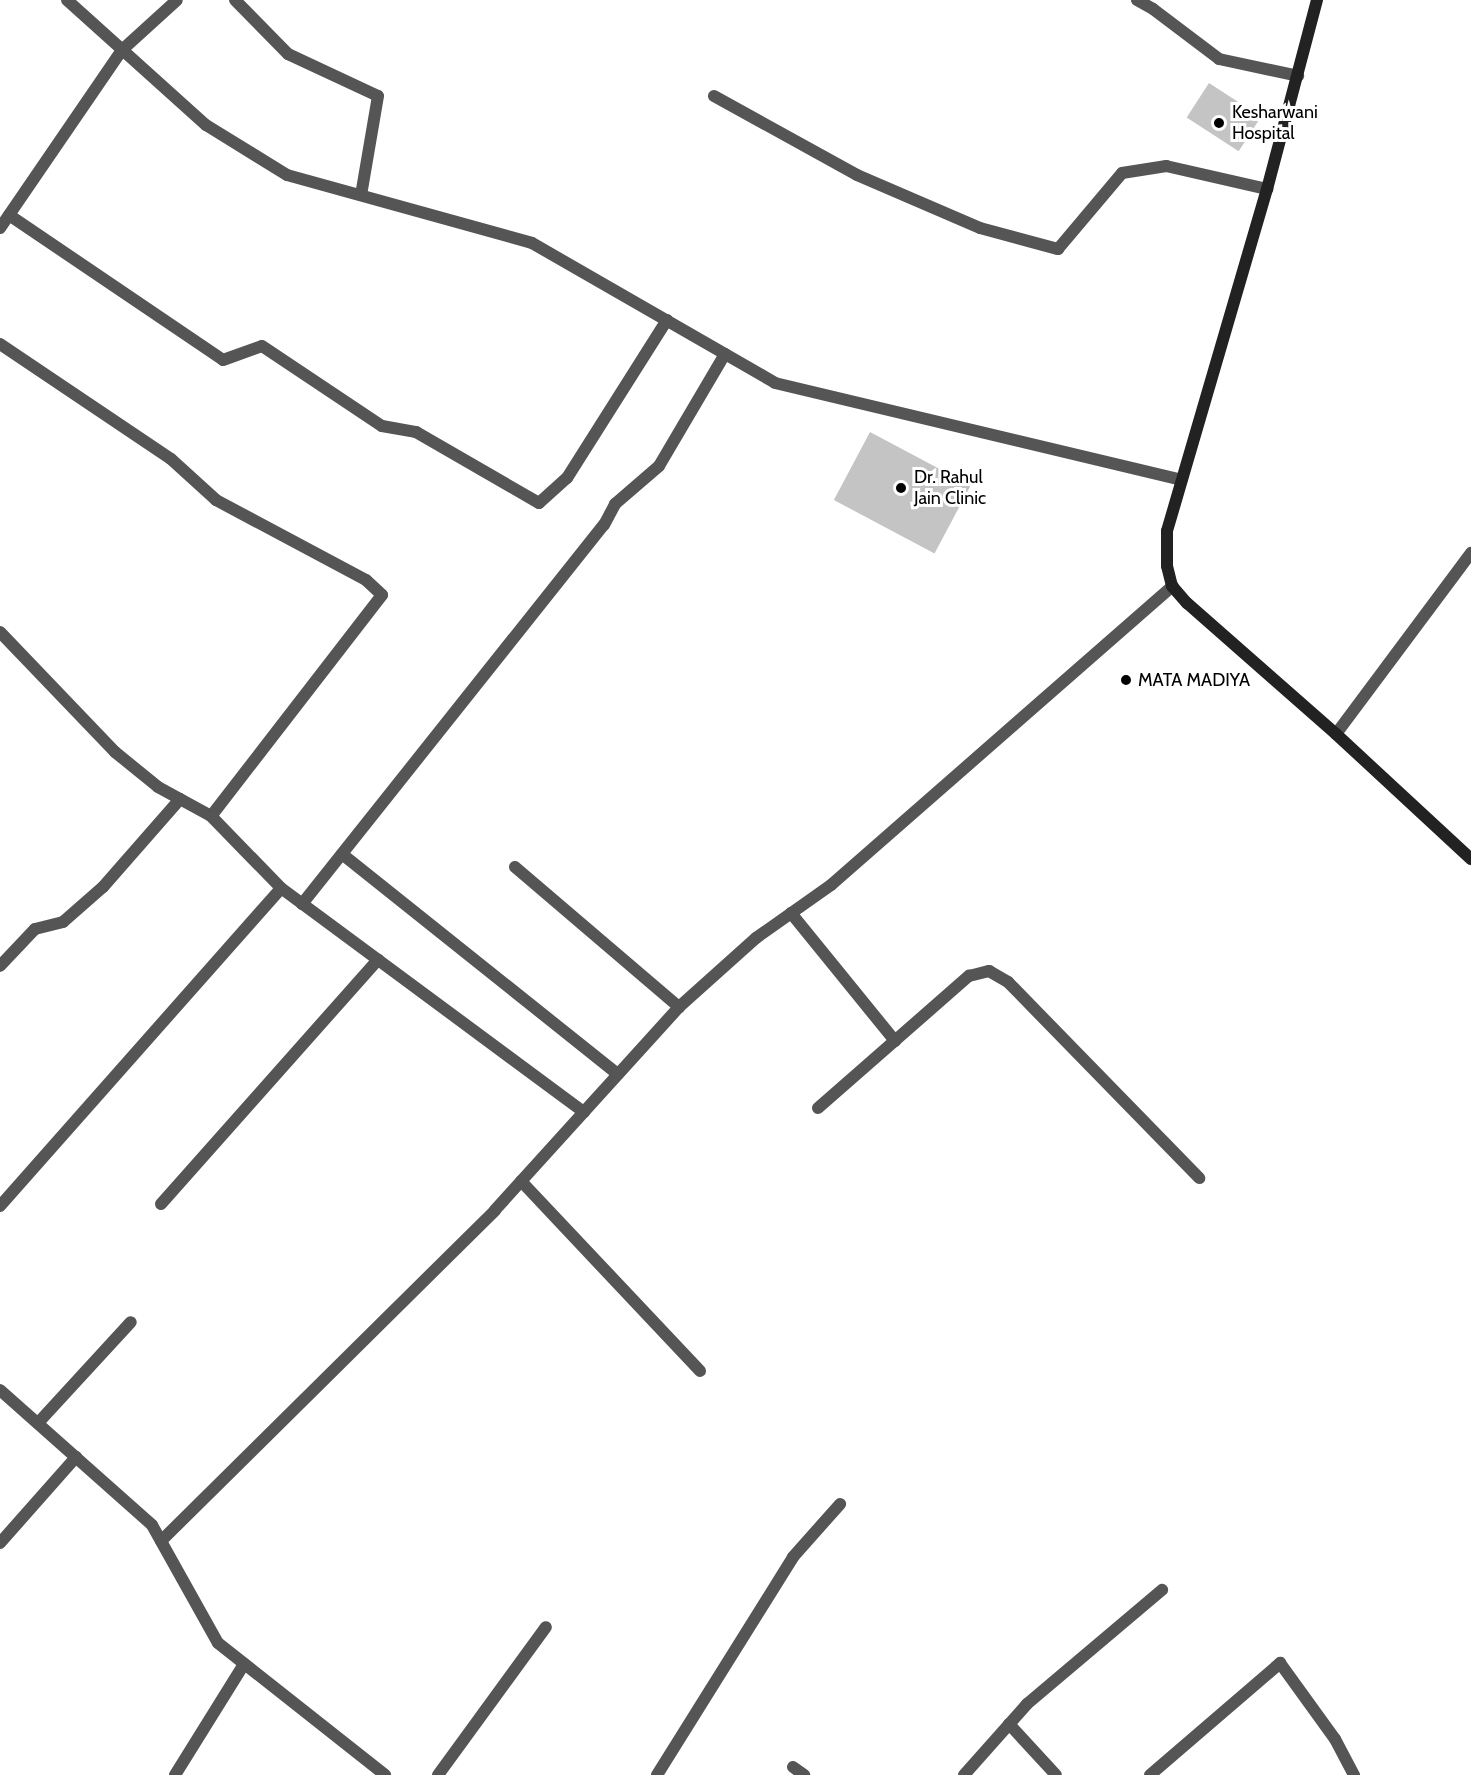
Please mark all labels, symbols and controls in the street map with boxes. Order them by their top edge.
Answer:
place label: Kesharwani Hospital [1232,102,1318,144]
marker: Kesharwani Hospital [1210,114,1228,132]
place label: Dr. Rahul Jain Clinic [914,467,986,510]
marker: Dr. Rahul Jain Clinic [892,479,910,497]
place label: MATA MADIYA [1138,669,1250,691]
marker: MATA MADIYA [1119,673,1133,687]

